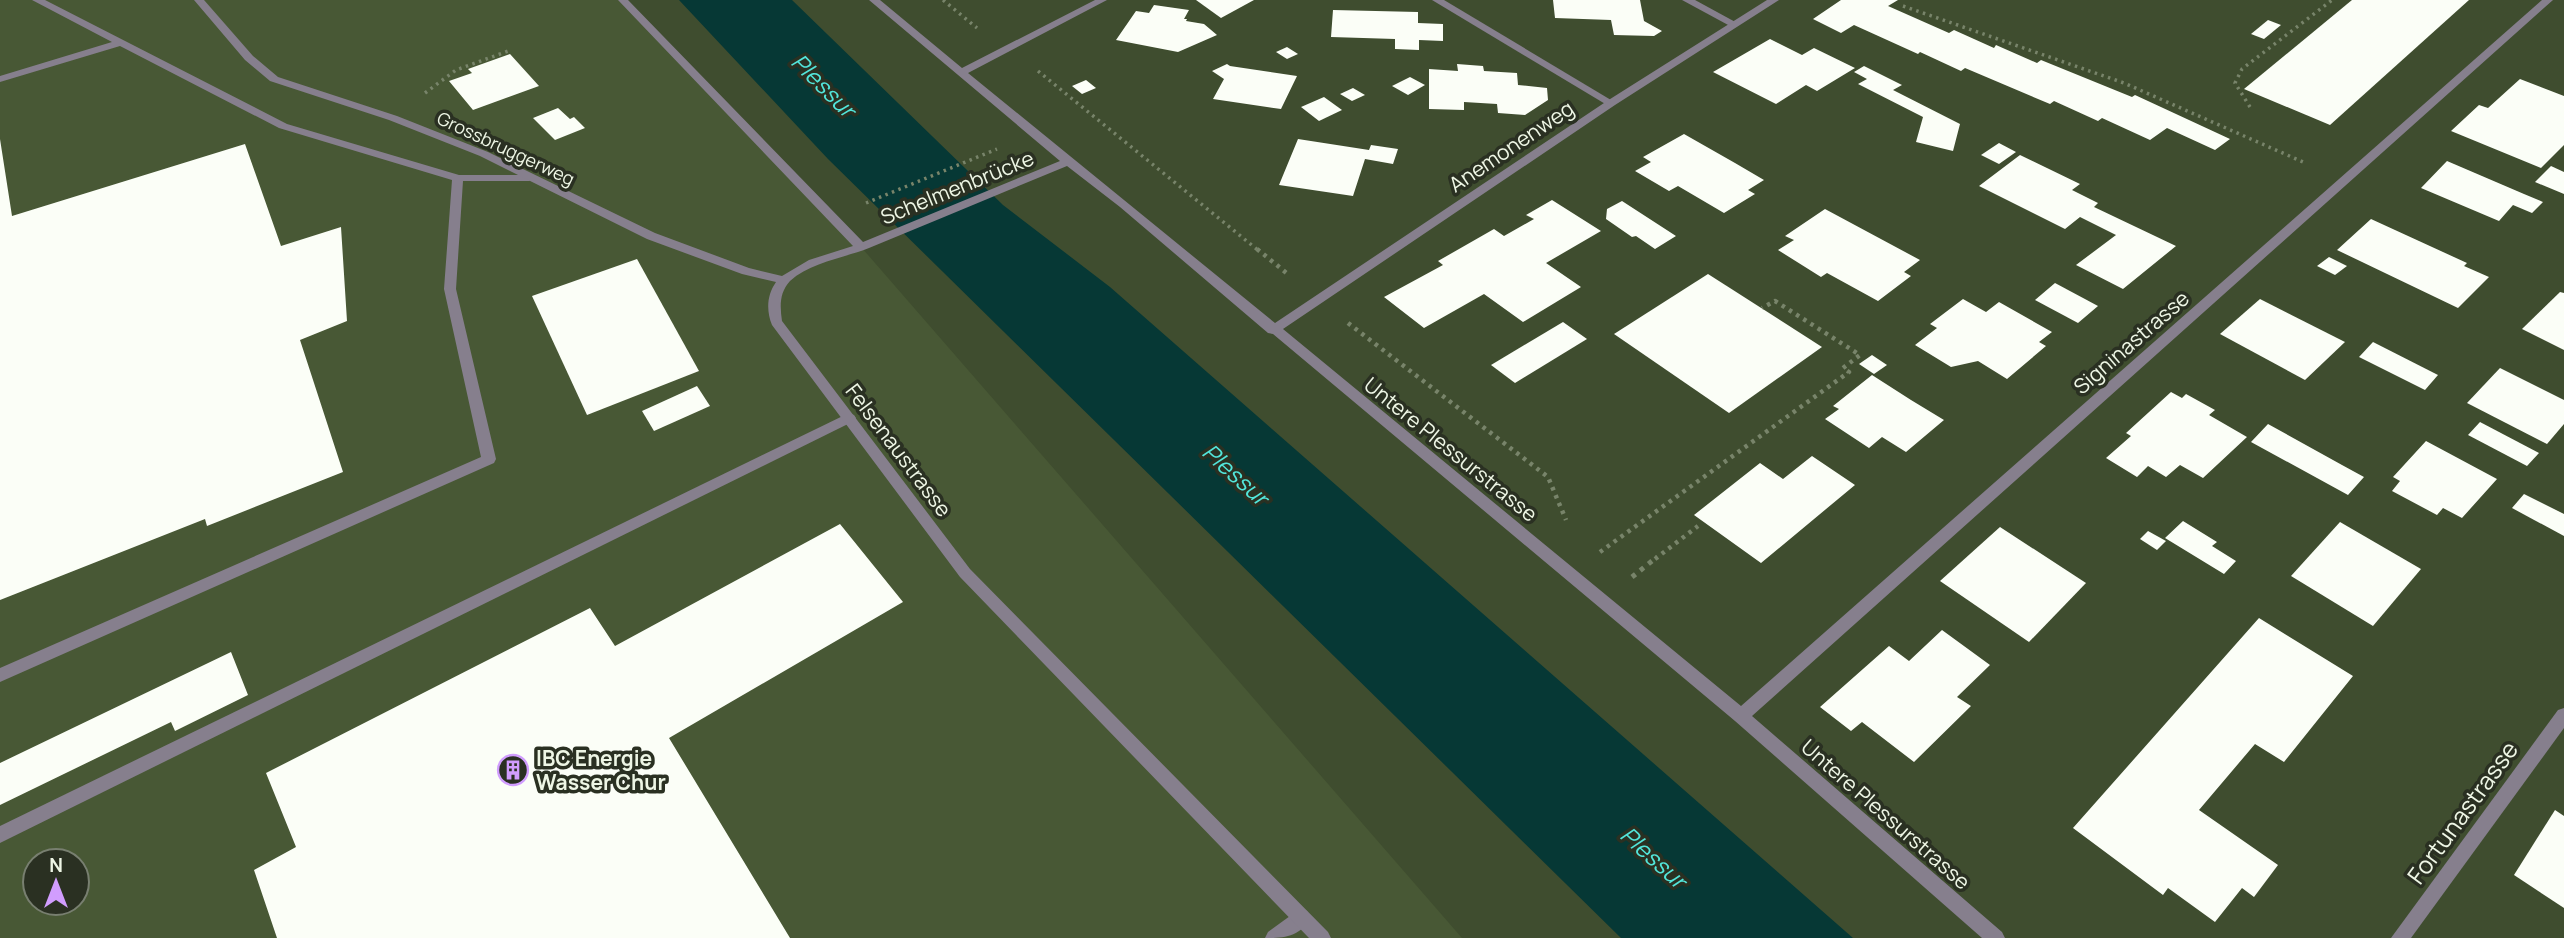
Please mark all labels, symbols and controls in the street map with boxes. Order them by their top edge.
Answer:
water label: Plessur [785,46,865,126]
street label: Anemonenweg [1443,94,1579,198]
street label: Grossbruggerweg [433,106,579,190]
street label: Schelmenbrücke [876,143,1038,231]
street label: Signinastrasse [2067,284,2195,400]
street label: Untere Plessurstrasse [1358,370,1544,528]
street label: Felsenaustrasse [840,378,958,522]
water label: Plessur [1196,436,1278,514]
street label: Untere Plessurstrasse [1796,733,1976,895]
street label: Fortunastrasse [2399,734,2525,890]
place label: IBC Energie Wasser Chur [536,744,666,796]
building icon: IBC Energie Wasser Chur [496,753,530,787]
water label: Plessur [1614,819,1696,897]
north arrow [21,847,91,917]
text: N [49,852,63,878]

